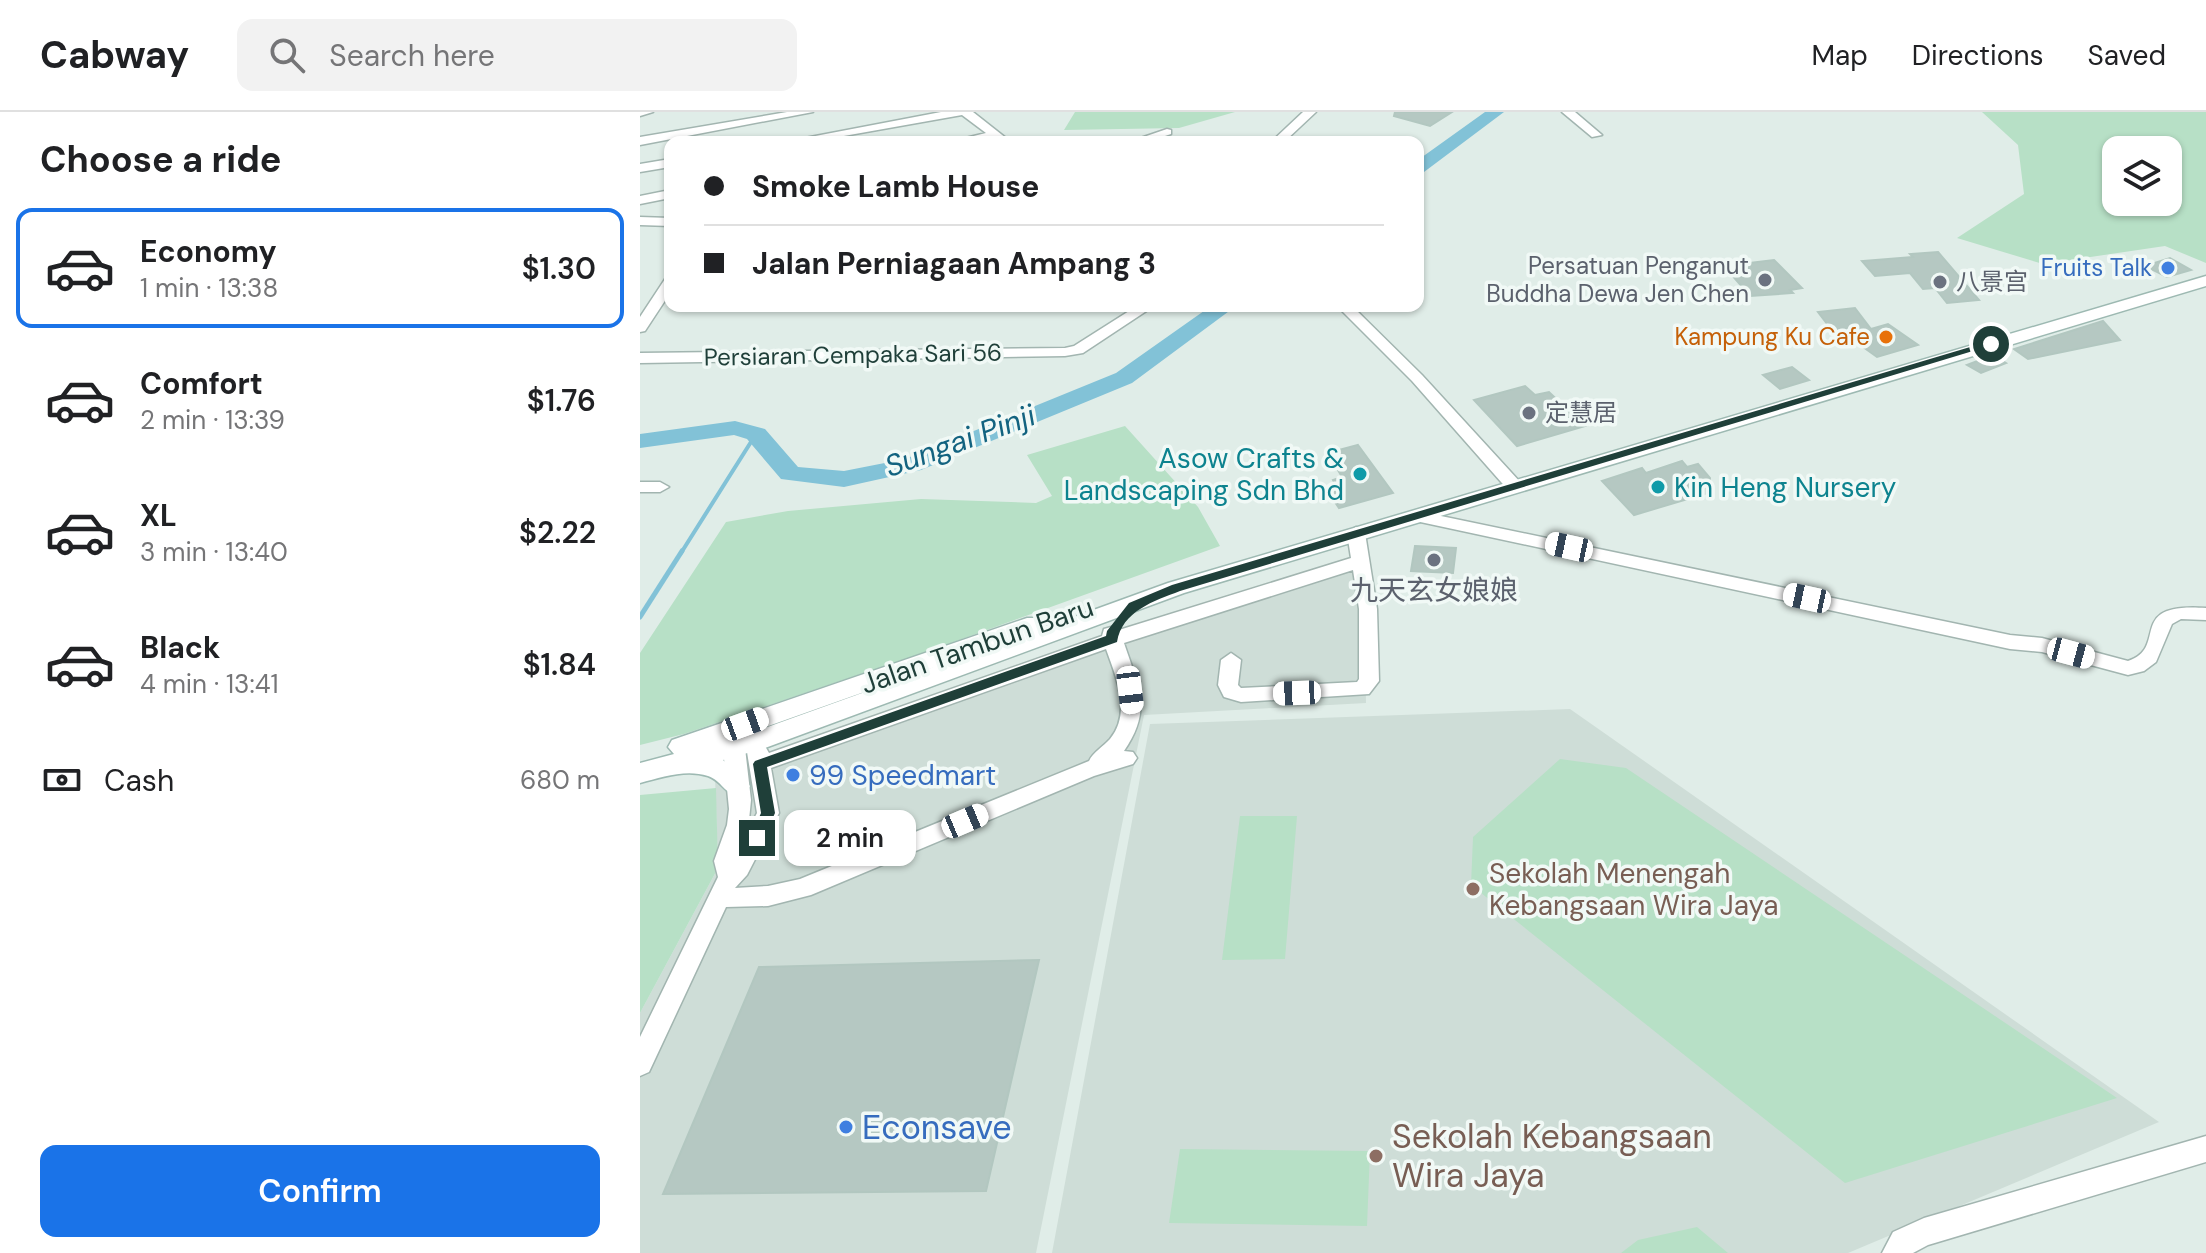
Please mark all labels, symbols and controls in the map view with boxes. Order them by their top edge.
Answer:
search box [237,19,797,91]
text: Cabway [40,30,189,80]
icon: search [265,33,309,77]
text: Search here [329,36,495,75]
text: Map [1811,37,1868,74]
text: Directions [1912,37,2044,74]
text: Saved [2088,37,2166,74]
text: Choose a ride [40,136,281,183]
map controls [2102,136,2182,216]
button: layers [2102,136,2182,216]
text: Smoke Lamb House [752,167,1039,206]
icon: car [44,232,116,304]
text: Economy [140,232,277,271]
text: Jalan Perniagaan Ampang 3 [752,244,1156,283]
text: $1.30 [522,249,596,288]
place label: Persatuan Penganut Buddha Dewa Jen Chen [1486,250,1749,309]
place label: Fruits Talk [2041,252,2152,283]
marker: Fruits Talk [2159,259,2177,277]
place label: 八景宫 [1956,266,2028,297]
text: 1 min · 13:38 [140,271,278,305]
marker: Persatuan Penganut Buddha Dewa Jen Chen [1756,271,1774,289]
marker: 八景宫 [1931,273,1949,291]
place label: Kampung Ku Cafe [1674,321,1870,352]
route start [1973,326,2009,362]
marker: Kampung Ku Cafe [1877,328,1895,346]
street label: Persiaran Cempaka Sari 56 [704,336,1002,373]
icon: car [44,364,116,436]
text: Comfort [140,364,263,403]
text: $1.76 [527,381,596,420]
water label: Sungai Pinji [879,395,1041,486]
place label: 定慧居 [1545,397,1617,428]
text: 2 min · 13:39 [140,403,285,437]
marker: 定慧居 [1520,404,1538,422]
place label: Asow Crafts & Landscaping Sdn Bhd [1064,440,1344,509]
marker: Asow Crafts & Landscaping Sdn Bhd [1351,465,1369,483]
place label: Kin Heng Nursery [1674,469,1896,506]
marker: Kin Heng Nursery [1649,478,1667,496]
icon: car [44,496,116,568]
text: XL [140,496,177,535]
text: $2.22 [519,513,596,552]
car [1543,530,1595,564]
text: 3 min · 13:40 [140,535,288,569]
marker: 九天玄女娘娘 [1425,551,1443,569]
place label: 九天玄女娘娘 [1350,572,1518,609]
car [1781,581,1833,615]
street label: Jalan Tambun Baru [856,588,1098,703]
icon: car [44,628,116,700]
text: Black [140,628,220,667]
car [2045,635,2097,671]
text: $1.84 [523,645,596,684]
car [1115,665,1145,715]
text: 4 min · 13:41 [140,667,279,701]
car [1273,680,1321,706]
car [718,705,772,743]
place label: 99 Speedmart [809,757,996,794]
icon: cash [40,758,84,802]
text: Cash [104,761,174,800]
text: 680 m [520,763,600,797]
marker: 99 Speedmart [784,766,802,784]
car [938,801,992,841]
callout: 2 min [785,810,917,866]
route end [739,820,775,856]
text: 2 min [816,821,884,855]
place label: Sekolah Menengah Kebangsaan Wira Jaya [1489,855,1778,924]
marker: Sekolah Menengah Kebangsaan Wira Jaya [1464,880,1482,898]
place label: Econsave [862,1105,1012,1150]
place label: Sekolah Kebangsaan Wira Jaya [1392,1114,1712,1198]
marker: Econsave [837,1118,855,1136]
button: Confirm [40,1145,600,1237]
marker: Sekolah Kebangsaan Wira Jaya [1367,1147,1385,1165]

